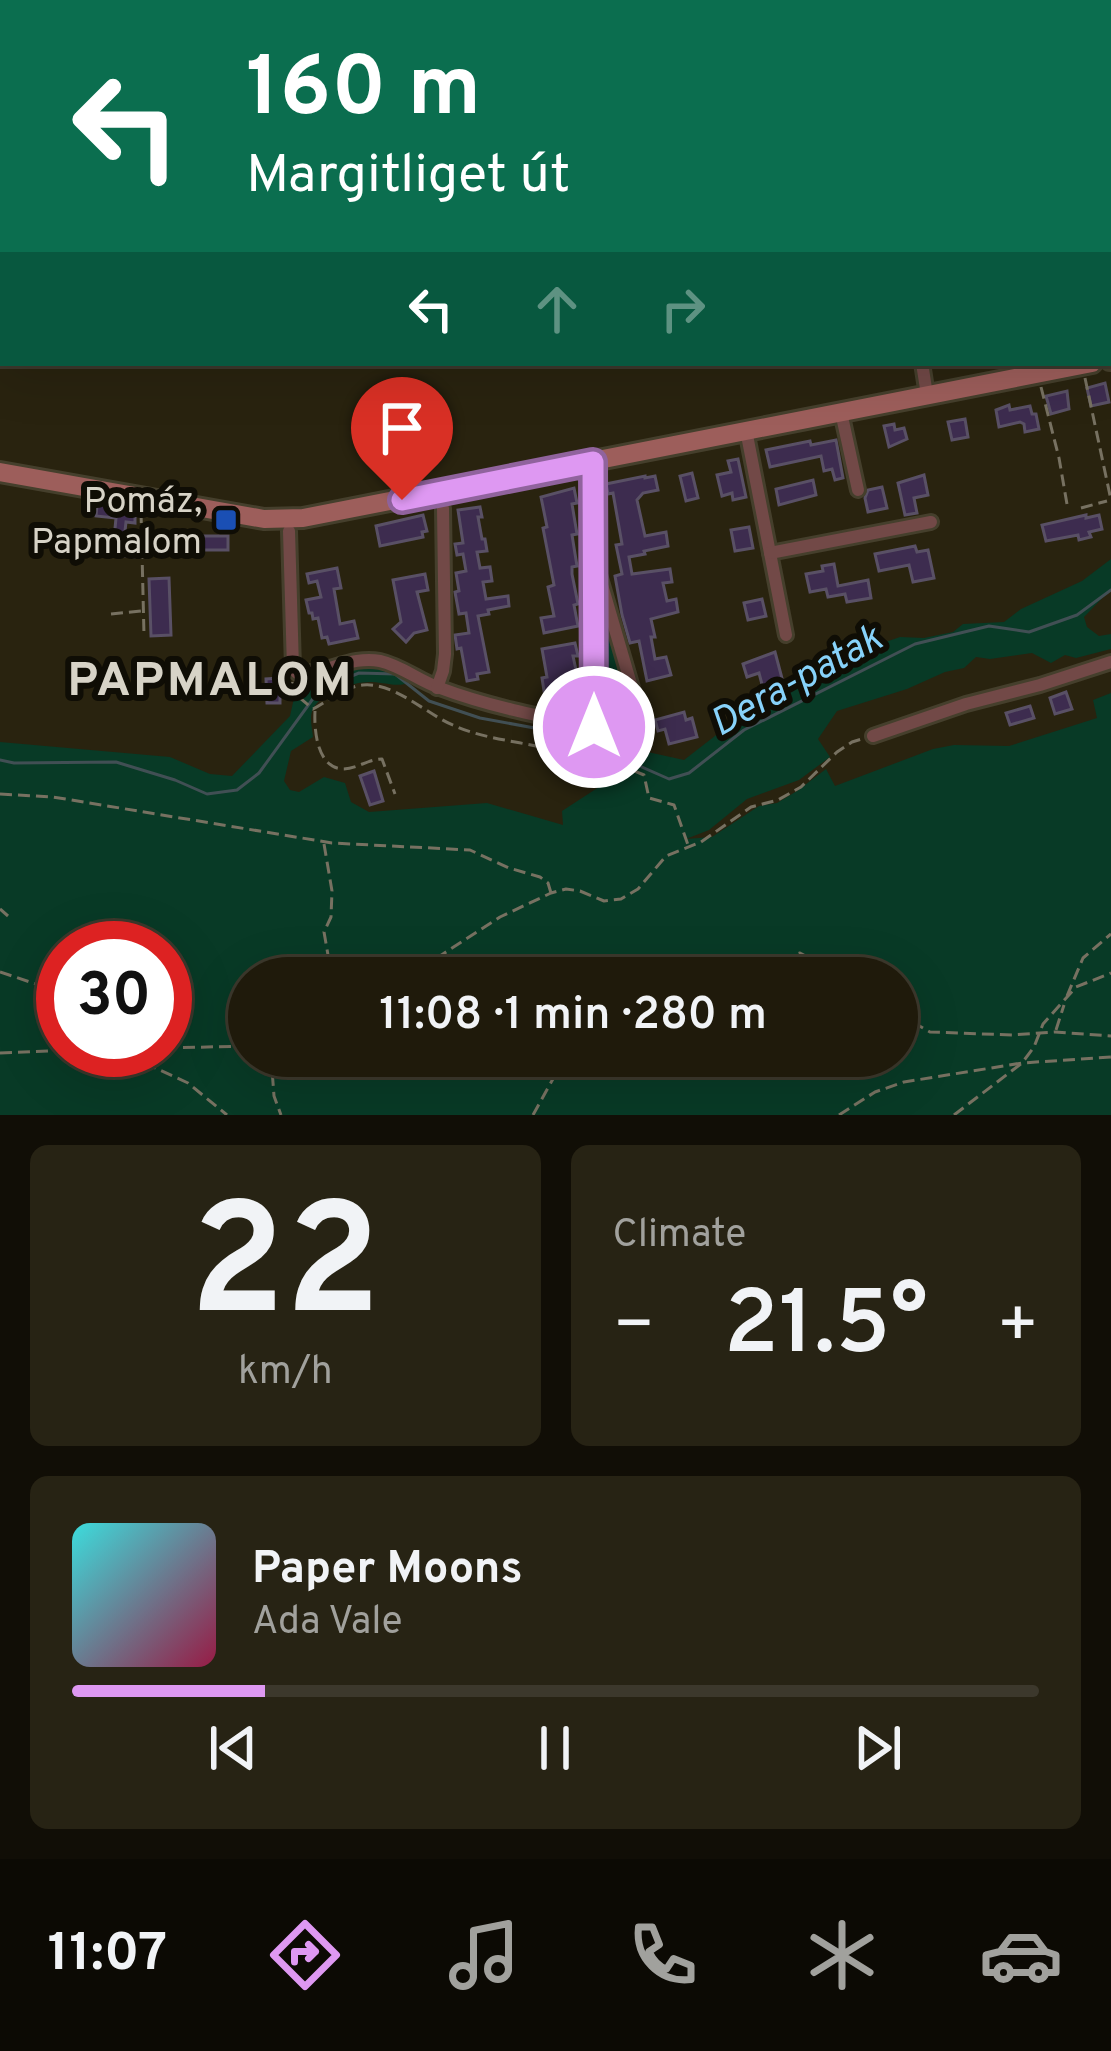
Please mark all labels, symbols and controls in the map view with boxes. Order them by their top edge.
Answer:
text: 160 m [246,39,481,145]
icon: left [48,48,204,204]
text: Margitliget út [246,143,570,212]
icon: left [398,276,464,342]
icon: ahead [524,276,590,342]
icon: right [650,276,716,342]
pin [351,377,453,500]
icon: arrive [369,395,435,461]
place label: Pomáz, Papmalom [31,480,202,567]
marker: Pomáz, Papmalom [213,507,239,533]
water label: Dera-patak [703,615,893,750]
district label: PAPMALOM [67,653,355,713]
position arrow [531,664,657,790]
speed limit sign: 30 [36,921,192,1077]
text: 11:08 · 1 min · 280 m [379,988,767,1045]
text: 22 [190,1172,381,1370]
text: Climate [613,1212,746,1261]
text: 21.5° [724,1272,928,1385]
text: − [613,1287,655,1370]
text: + [996,1287,1039,1370]
text: km/h [238,1349,333,1398]
text: Paper Moons [252,1542,523,1599]
text: Ada Vale [252,1599,403,1648]
icon: previous [200,1715,266,1781]
icon: pause [522,1715,588,1781]
icon: next [845,1715,911,1781]
icon: directions [263,1913,347,1997]
icon: music [442,1913,526,1997]
icon: phone [621,1913,705,1997]
icon: climate [800,1913,884,1997]
icon: car [979,1913,1063,1997]
text: 11:07 [48,1921,167,1990]

